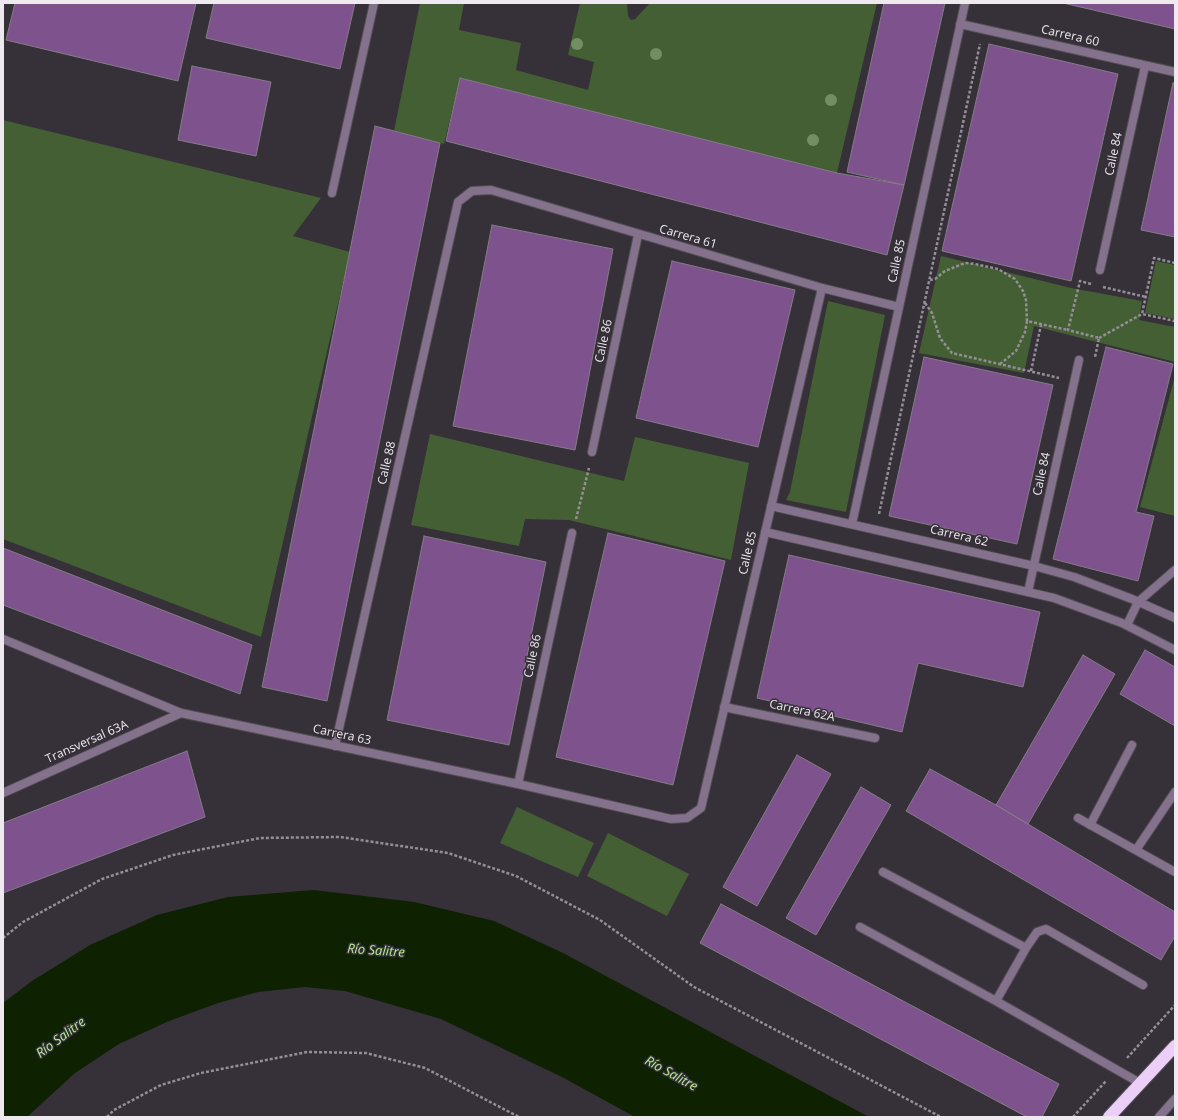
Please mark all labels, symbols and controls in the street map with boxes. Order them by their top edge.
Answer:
street label: Carrera 60 [1040,22,1100,50]
street label: Calle 84 [1102,131,1126,177]
street label: Carrera 61 [658,222,718,252]
street label: Calle 85 [885,238,909,284]
street label: Calle 86 [592,318,616,364]
street label: Calle 88 [375,440,399,486]
street label: Calle 84 [1030,451,1054,497]
street label: Carrera 62 [929,522,989,550]
street label: Calle 85 [736,530,760,576]
street label: Calle 86 [521,633,545,679]
street label: Carrera 62A [768,697,836,725]
street label: Transversal 63A [44,717,130,767]
street label: Carrera 63 [312,722,372,748]
water label: Río Salitre [347,941,405,961]
water label: Río Salitre [33,1014,89,1062]
water label: Río Salitre [642,1053,700,1095]

